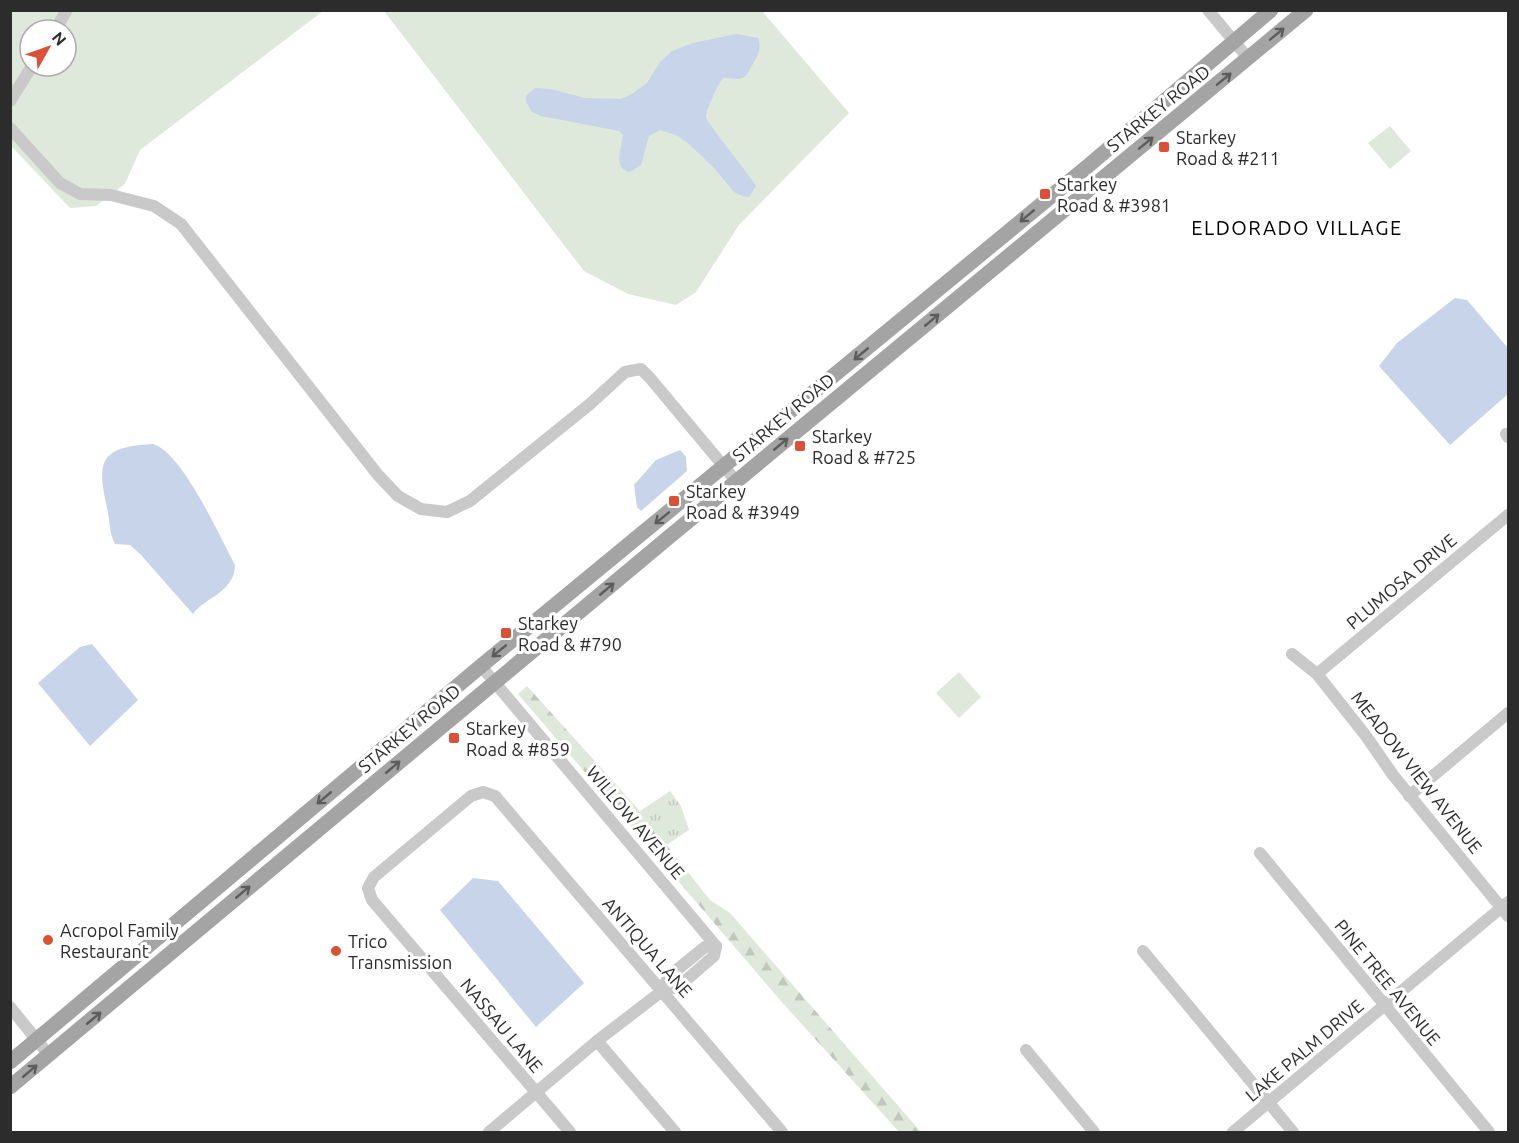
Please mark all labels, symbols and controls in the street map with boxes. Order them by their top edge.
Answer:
north arrow [18,18,78,78]
text: N [49,28,70,49]
one-way arrow [1269,28,1285,41]
street label: STARKEY ROAD [1103,60,1213,156]
one-way arrow [1216,72,1232,85]
place label: Starkey Road & #211 [1176,127,1280,168]
one-way arrow [1138,136,1153,150]
marker: Starkey Road & #211 [1157,140,1171,154]
place label: Starkey Road & #3981 [1057,174,1171,215]
marker: Starkey Road & #3981 [1038,187,1052,201]
one-way arrow [1019,210,1035,223]
district label: ELDORADO VILLAGE [1191,216,1403,239]
one-way arrow [924,313,940,326]
one-way arrow [854,347,869,361]
street label: STARKEY ROAD [728,369,838,465]
place label: Starkey Road & #725 [812,426,916,467]
one-way arrow [773,438,789,451]
marker: Starkey Road & #725 [793,439,807,453]
place label: Starkey Road & #3949 [686,481,800,522]
marker: Starkey Road & #3949 [667,494,681,508]
one-way arrow [654,511,670,524]
street label: PLUMOSA DRIVE [1342,529,1460,633]
one-way arrow [599,582,615,595]
place label: Starkey Road & #790 [518,613,622,654]
marker: Starkey Road & #790 [499,626,513,640]
one-way arrow [492,644,507,658]
street label: STARKEY ROAD [354,680,464,776]
street label: MEADOW VIEW AVENUE [1348,687,1486,857]
place label: Starkey Road & #859 [466,718,570,759]
marker: Starkey Road & #859 [447,731,461,745]
one-way arrow [385,760,400,774]
street label: WILLOW AVENUE [583,761,689,883]
one-way arrow [317,791,332,805]
one-way arrow [235,886,251,899]
street label: ANTIQUA LANE [599,893,697,1002]
street label: PINE TREE AVENUE [1331,915,1445,1049]
place label: Acropol Family Restaurant [60,920,179,961]
place label: Trico Transmission [348,931,452,972]
marker: Acropol Family Restaurant [41,933,55,947]
marker: Trico Transmission [329,944,343,958]
street label: NASSAU LANE [457,974,547,1076]
street label: LAKE PALM DRIVE [1241,995,1367,1105]
one-way arrow [86,1011,102,1024]
one-way arrow [22,1064,37,1078]

